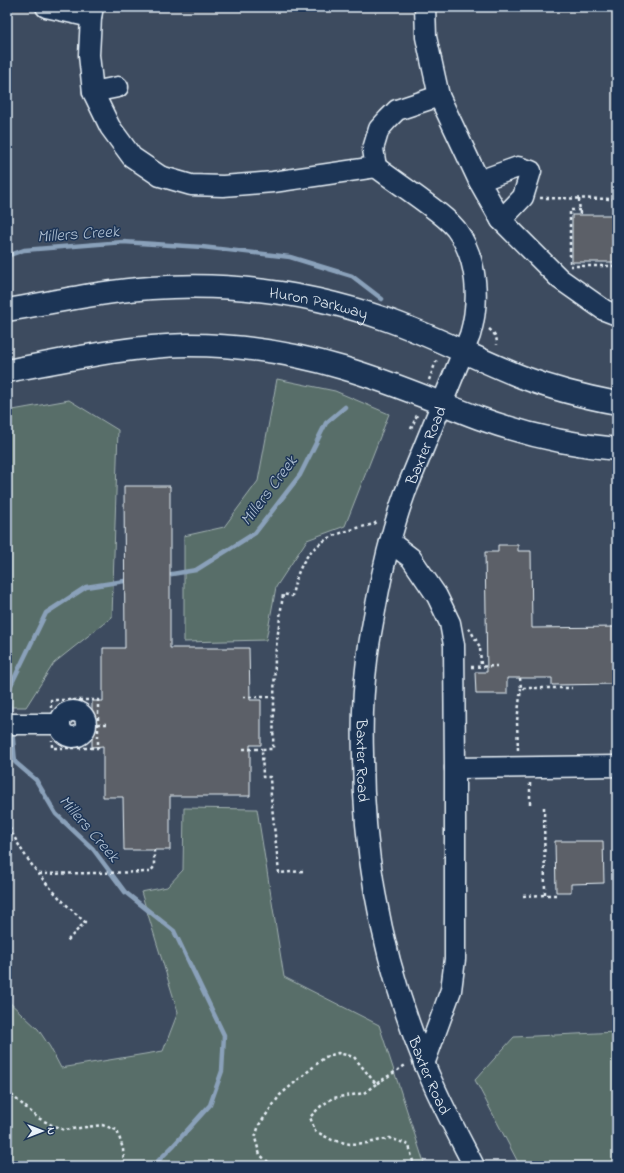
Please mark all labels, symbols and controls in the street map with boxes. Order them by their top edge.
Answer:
water label: Millers Creek [36,219,122,250]
street label: Huron Parkway [268,282,371,327]
street label: Baxter Road [400,403,454,490]
water label: Millers Creek [234,449,305,531]
street label: Baxter Road [349,718,374,803]
water label: Millers Creek [52,790,126,869]
street label: Baxter Road [401,1032,456,1119]
north arrow [22,1111,62,1151]
text: N [43,1127,59,1135]

